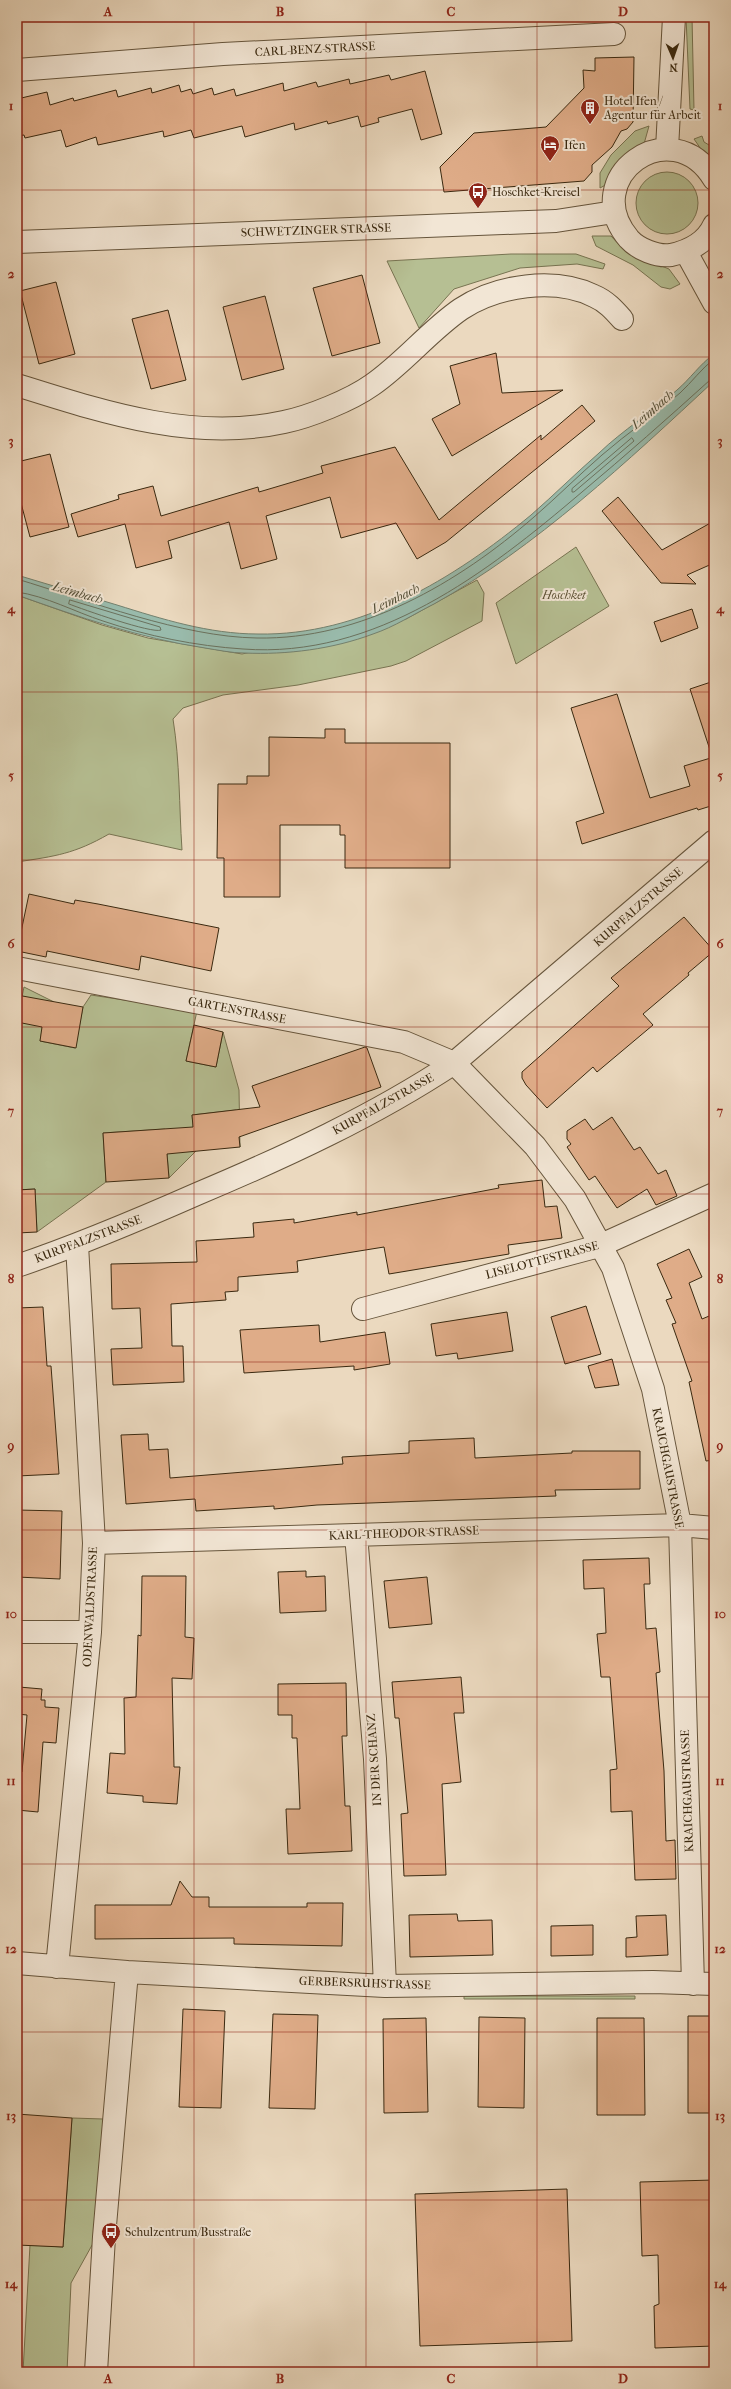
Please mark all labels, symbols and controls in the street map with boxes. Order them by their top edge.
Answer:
text: A [103,4,113,19]
text: B [276,4,285,19]
text: C [447,4,456,19]
text: D [618,4,628,19]
north arrow [653,38,693,78]
street label: CARL-BENZ-STRASSE [254,39,376,59]
text: N [668,61,678,74]
place label: Hotel Ifen / Agentur für Arbeit [603,94,702,122]
building icon: Hotel Ifen / Agentur für Arbeit [579,97,601,125]
text: 1 [9,98,14,113]
text: 1 [718,98,723,113]
hotel icon: Ifen [539,134,561,162]
place label: Ifen [564,138,585,152]
bus stop icon: Hoschket-Kreisel [467,181,489,209]
place label: Hoschket-Kreisel [492,185,581,199]
street label: SCHWETZINGER STRASSE [241,220,391,240]
text: 2 [8,266,15,281]
text: 2 [717,266,724,281]
water label: Leimbach [627,387,677,433]
text: 3 [8,433,14,449]
text: 3 [717,433,723,449]
water label: Leimbach [50,578,105,607]
water label: Leimbach [368,580,422,617]
park label: Hoschket [541,588,587,602]
text: 4 [6,601,16,617]
text: 4 [715,601,725,617]
text: 5 [8,768,14,783]
text: 5 [717,768,723,783]
street label: KURPFALZSTRASSE [591,864,685,950]
text: 6 [7,936,15,951]
text: 6 [716,936,724,951]
street label: GARTENSTRASSE [187,994,287,1026]
street label: KURPFALZSTRASSE [330,1070,436,1138]
text: 7 [7,1103,15,1118]
text: 7 [716,1103,724,1118]
street label: KURPFALZSTRASSE [32,1212,144,1266]
street label: LISELOTTESTRASSE [484,1238,600,1282]
text: 8 [8,1271,15,1286]
text: 8 [717,1271,724,1286]
street label: KRAICHGAUSTRASSE [649,1406,687,1530]
text: 9 [7,1438,15,1454]
text: 9 [716,1438,724,1454]
street label: KARL-THEODOR-STRASSE [328,1523,480,1543]
street label: ODENWALDSTRASSE [80,1546,100,1668]
text: 10 [5,1606,17,1621]
text: 10 [714,1606,726,1621]
street label: IN DER SCHANZ [364,1713,384,1807]
street label: KRAICHGAUSTRASSE [678,1729,696,1853]
text: 11 [6,1773,16,1788]
text: 11 [715,1773,725,1788]
text: 12 [5,1941,17,1956]
text: 12 [714,1941,726,1956]
street label: GERBERSRUHSTRASSE [299,1974,431,1992]
text: 13 [6,2108,16,2124]
text: 13 [715,2108,725,2124]
bus stop icon: Schulzentrum/Busstraße [100,2221,122,2249]
place label: Schulzentrum/Busstraße [125,2225,251,2239]
text: 14 [5,2276,18,2292]
text: 14 [714,2276,727,2292]
text: A [103,2371,113,2386]
text: B [276,2371,285,2386]
text: C [447,2371,456,2386]
text: D [618,2371,628,2386]

